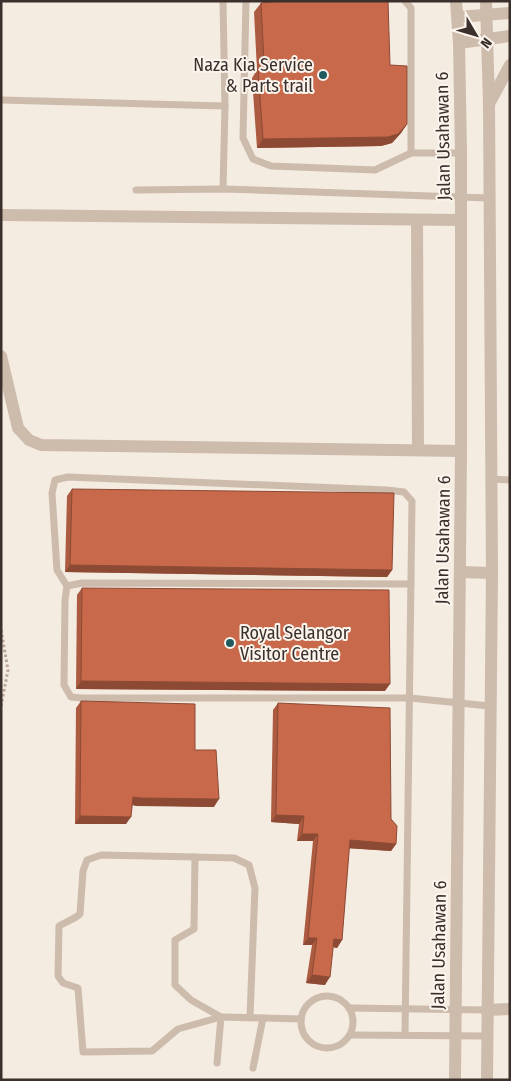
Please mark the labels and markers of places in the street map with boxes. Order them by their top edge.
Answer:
place label: Naza Kia Service & Parts trail [193,54,313,97]
marker: Naza Kia Service & Parts trail [317,69,329,81]
place label: Royal Selangor Visitor Centre [240,622,350,665]
marker: Royal Selangor Visitor Centre [224,637,236,649]

